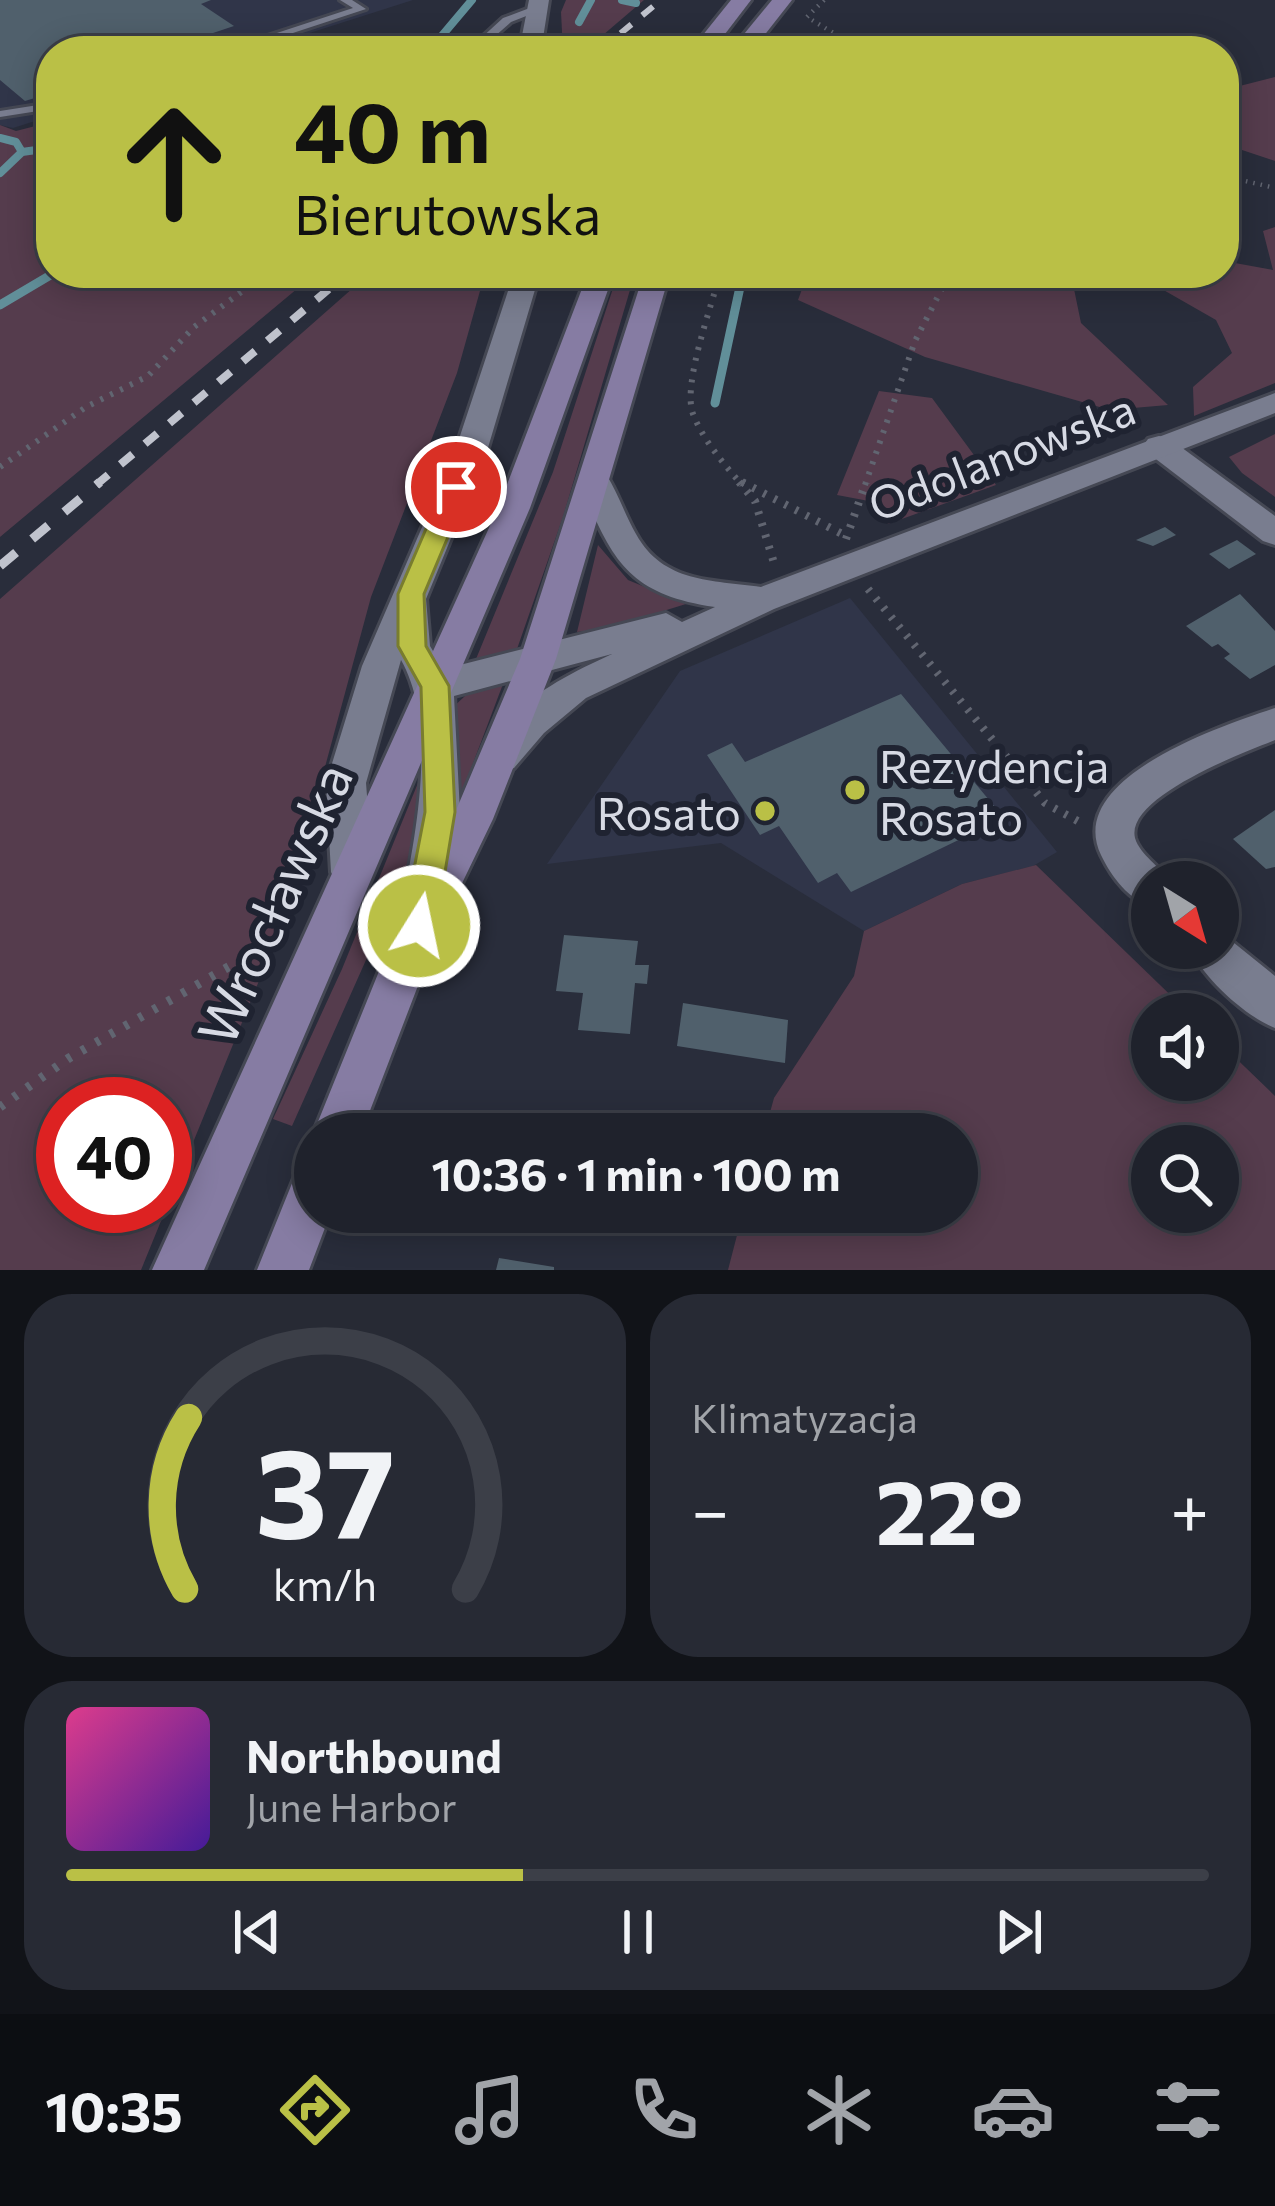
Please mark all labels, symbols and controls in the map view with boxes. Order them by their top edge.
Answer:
text: 40 m [294,78,491,180]
icon: ahead [96,84,252,240]
text: Bierutowska [294,180,601,246]
street label: Odolanowska [860,379,1142,531]
pin [405,436,507,538]
icon: arrive [423,454,489,520]
place label: Rezydencja Rosato [879,737,1109,844]
street label: Wrocławska [182,752,364,1054]
marker: Rezydencja Rosato [842,777,868,803]
place label: Rosato [597,784,741,839]
marker: Rosato [752,798,778,824]
north arrow [1131,861,1239,969]
map controls [1131,861,1239,1233]
position arrow [356,863,482,989]
button: sound [1131,993,1239,1101]
speed limit sign: 40 [36,1077,192,1233]
button: search [1131,1125,1239,1233]
text: 10:36 · 1 min · 100 m [431,1145,841,1200]
text: Klimatyzacja [692,1393,918,1441]
text: 37 [255,1411,395,1564]
text: 22° [875,1453,1024,1564]
text: − [692,1468,729,1549]
text: + [1170,1468,1209,1549]
text: km/h [273,1556,377,1609]
text: Northbound [246,1727,502,1782]
text: June Harbor [246,1782,457,1830]
icon: previous [224,1899,290,1965]
icon: pause [605,1899,671,1965]
icon: next [986,1899,1052,1965]
icon: directions [273,2068,357,2152]
icon: music [448,2068,532,2152]
icon: phone [622,2068,706,2152]
icon: climate [797,2068,881,2152]
icon: car [971,2068,1055,2152]
icon: filters [1146,2068,1230,2152]
text: 10:35 [45,2077,183,2143]

